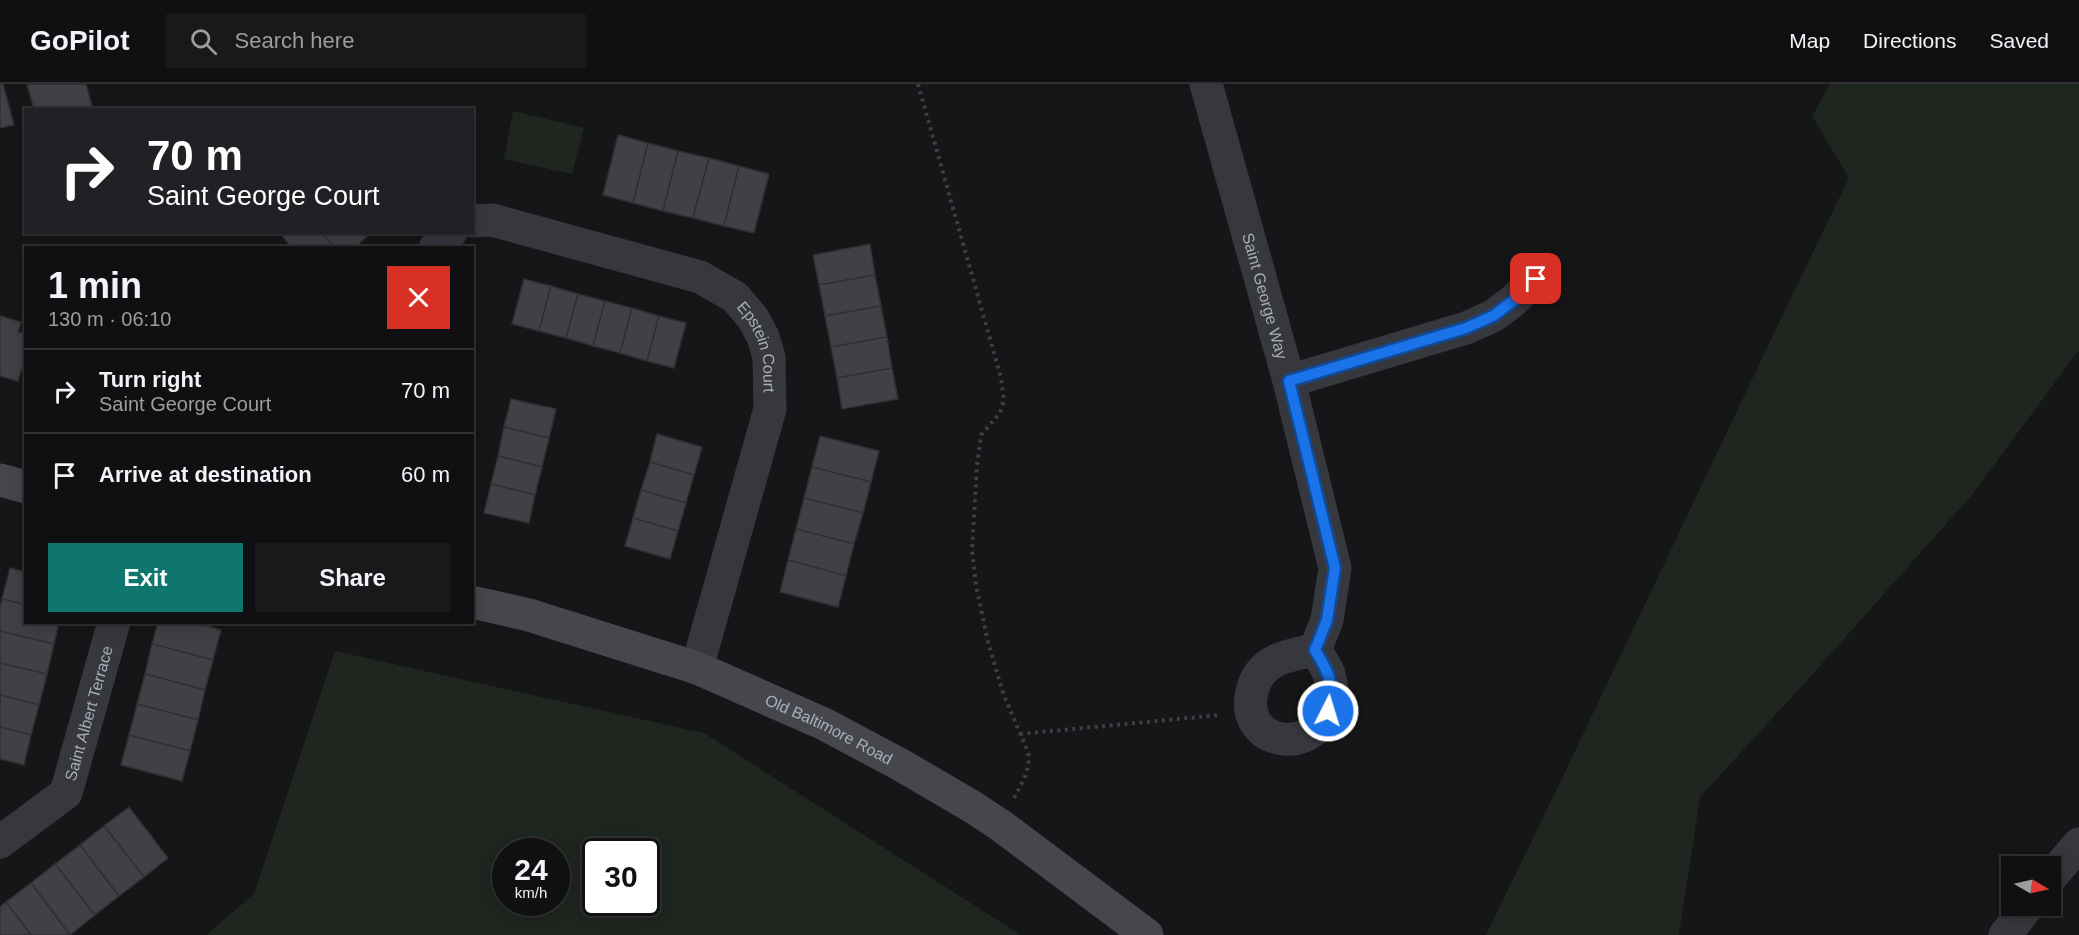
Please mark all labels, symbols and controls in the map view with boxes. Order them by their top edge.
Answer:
search box [166,14,586,68]
text: GoPilot [30,25,130,56]
icon: search [187,25,220,58]
text: Search here [235,28,354,53]
text: Map [1789,29,1830,52]
text: Directions [1863,29,1956,52]
text: Saved [1989,29,2049,52]
icon: right [48,132,126,210]
text: 70 m [147,132,243,179]
text: Saint George Court [147,181,380,211]
street label: Saint George Way [1240,231,1291,361]
pin [1510,253,1561,304]
icon: arrive [1519,262,1552,295]
text: 1 min [48,265,142,306]
button: close [387,266,450,329]
street label: Epstein Court [734,298,778,393]
text: 130 m · 06:10 [48,308,171,330]
text: Turn right [99,367,201,392]
icon: right [48,375,81,408]
text: 70 m [401,378,450,403]
text: Saint George Court [99,393,271,415]
icon: arrive [48,459,81,492]
text: Arrive at destination [99,462,312,487]
text: 60 m [401,462,450,487]
button: Exit [48,543,243,612]
button: Share [255,543,450,612]
street label: Saint Albert Terrace [61,644,115,783]
position arrow [1296,679,1360,743]
street label: Old Baltimore Road [763,691,895,767]
speed limit sign: 30 [582,838,660,916]
text: 24 [514,853,548,886]
north arrow [2001,856,2061,916]
map controls [2001,856,2061,916]
text: km/h [515,884,547,901]

